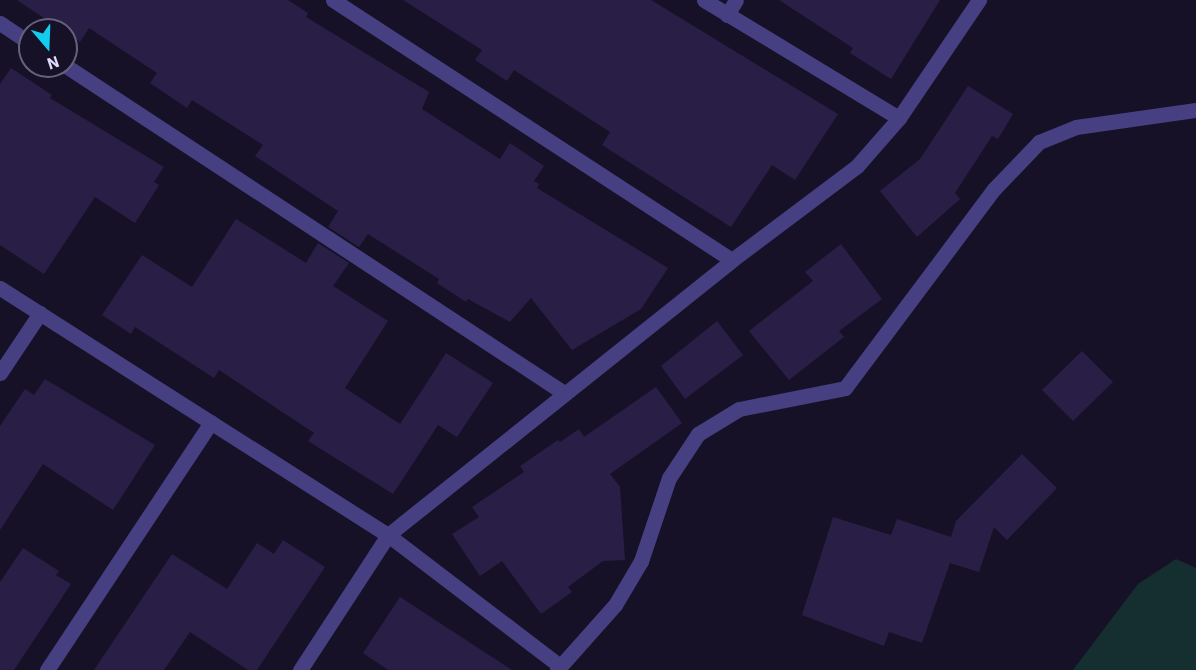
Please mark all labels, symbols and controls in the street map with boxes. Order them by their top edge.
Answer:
north arrow [18,18,78,78]
text: N [44,52,62,74]

